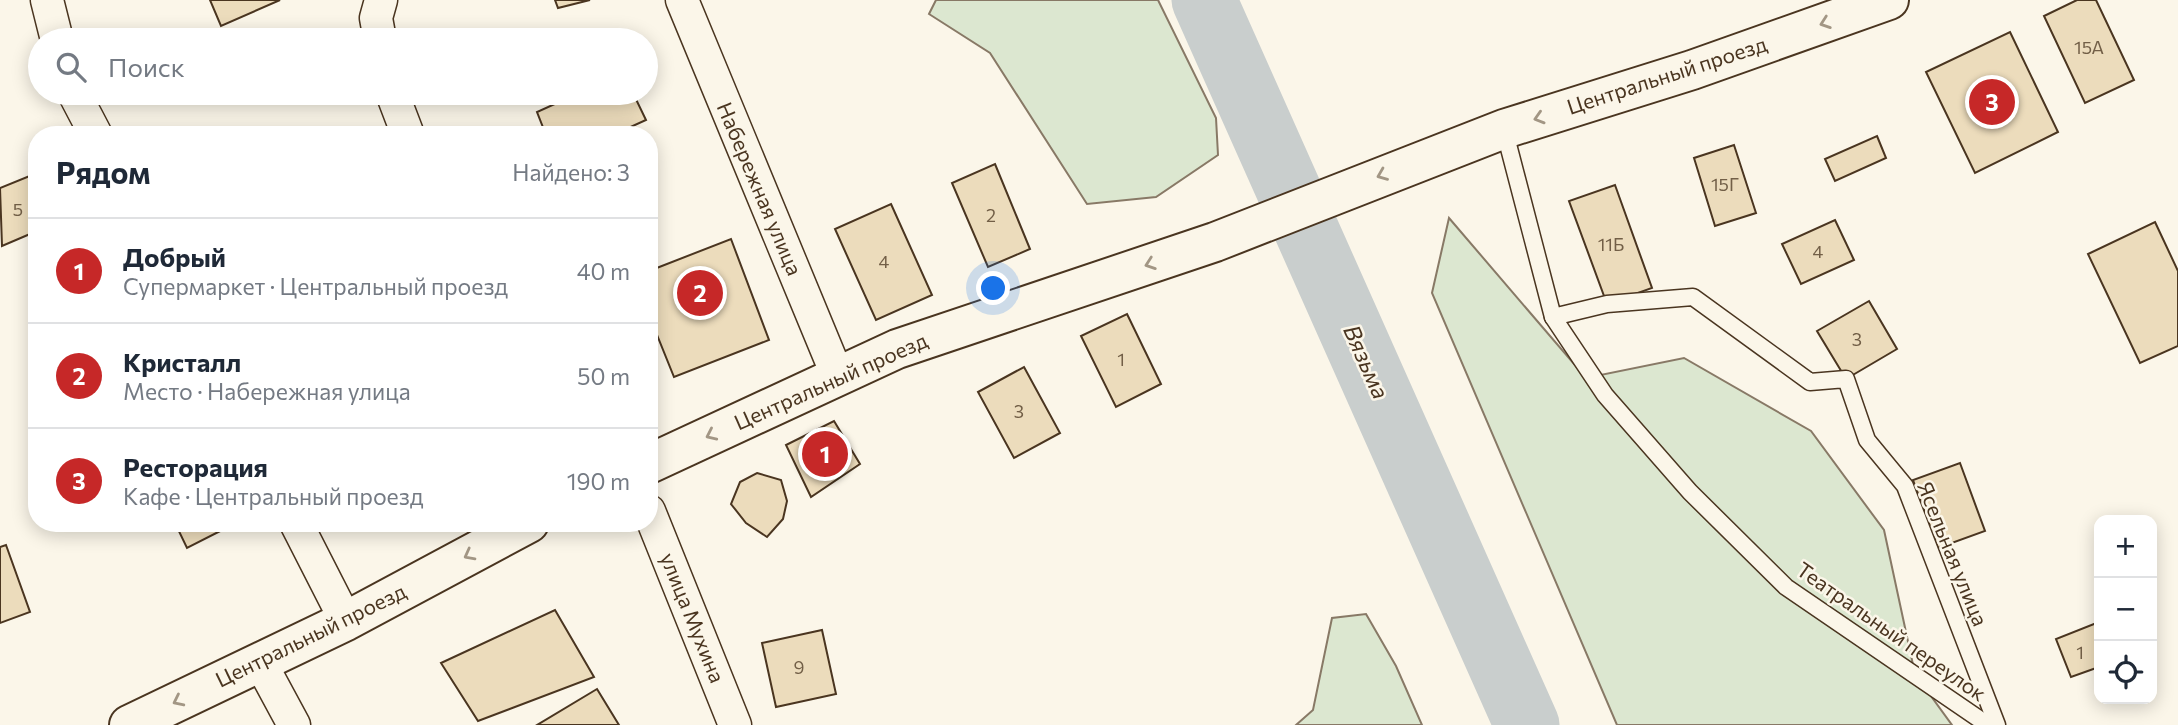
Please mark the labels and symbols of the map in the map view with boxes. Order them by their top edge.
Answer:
one-way arrow [1819,15,1831,29]
street label: Центральный проезд [1563,30,1770,119]
house number: 15А [2074,36,2104,58]
pin: 3 [1969,76,2015,128]
street label: Набережная улица [713,98,808,279]
one-way arrow [1533,109,1545,124]
one-way arrow [1376,167,1388,181]
house number: 15Г [1711,173,1739,195]
house number: 5 [13,198,23,220]
house number: 2 [986,204,996,226]
house number: 11Б [1598,233,1624,255]
house number: 4 [1813,240,1824,262]
house number: 4 [879,250,890,272]
one-way arrow [1145,255,1157,270]
pin: 2 [677,267,723,319]
your location [976,271,1010,305]
water label: Вязьма [1338,320,1396,403]
street label: Центральный проезд [730,327,931,434]
house number: 3 [1852,328,1862,350]
house number: 1 [1117,348,1125,370]
house number: 3 [1014,400,1024,422]
one-way arrow [706,427,718,441]
pin: 1 [802,428,848,480]
street label: Ясельная улица [1913,477,1994,629]
one-way arrow [464,547,476,561]
street label: улица Мухина [656,549,731,686]
street label: Театральный переулок [1792,556,1991,706]
street label: Центральный проезд [211,578,410,692]
house number: 1 [2076,641,2084,663]
house number: 9 [794,656,804,678]
one-way arrow [173,693,185,707]

